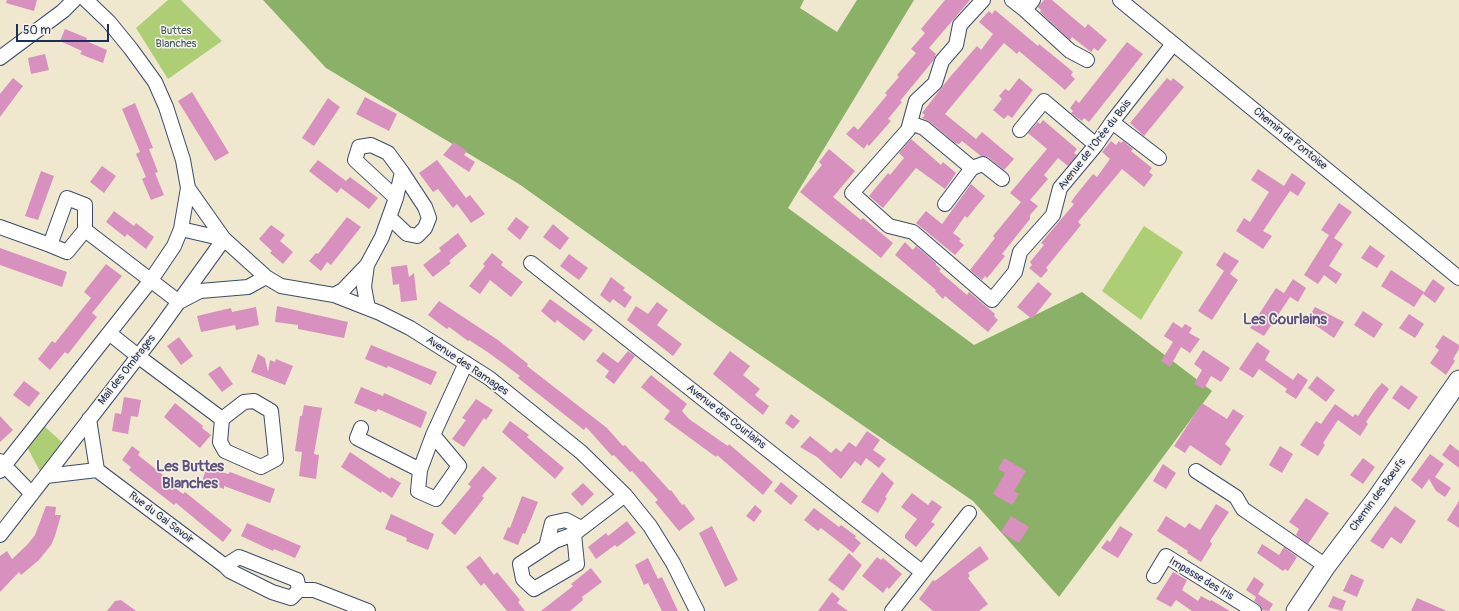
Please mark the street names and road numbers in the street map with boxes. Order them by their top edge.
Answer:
street label: Avenue de l'Orée du Bois [1056,97,1134,193]
street label: Chemin de Pontoise [1250,105,1330,173]
street label: Mail des Ombrages [96,332,158,408]
street label: Avenue des Ramages [423,334,511,398]
street label: Avenue des Courlains [684,382,768,452]
street label: Chemin des Bœufs [1347,456,1409,534]
street label: Rue du Gai Savoir [126,489,196,547]
street label: Impasse des Iris [1166,555,1236,603]

